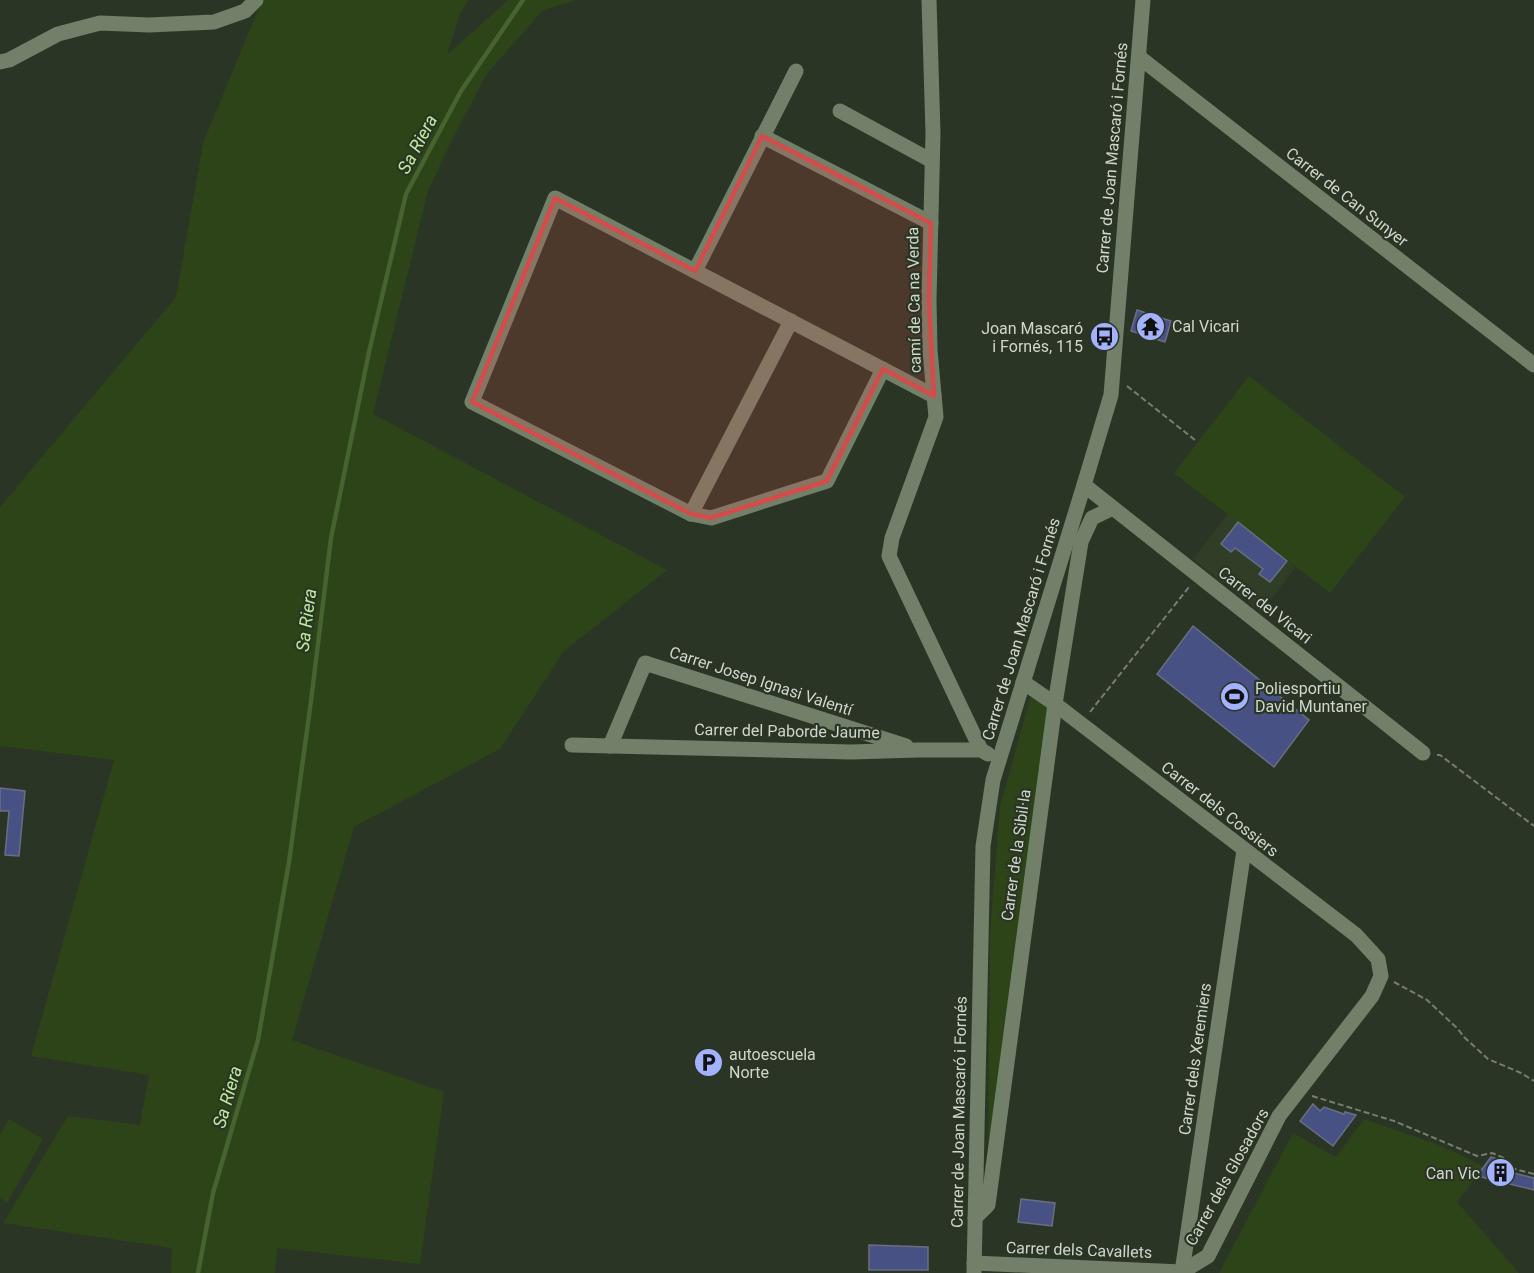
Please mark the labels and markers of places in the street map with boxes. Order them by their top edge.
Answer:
temple icon: Cal Vicari [1135,310,1167,342]
place label: Cal Vicari [1172,317,1239,336]
place label: Joan Mascaró i Fornés, 115 [981,319,1083,356]
bus stop icon: Joan Mascaró i Fornés, 115 [1088,321,1120,353]
place label: Poliesportiu David Muntaner [1255,679,1368,716]
sports icon: Poliesportiu David Muntaner [1218,681,1250,713]
place label: autoescuela Norte [729,1045,816,1082]
parking icon: autoescuela Norte [692,1047,724,1079]
building icon: Can Vic [1485,1157,1517,1189]
place label: Can Vic [1426,1164,1480,1183]

